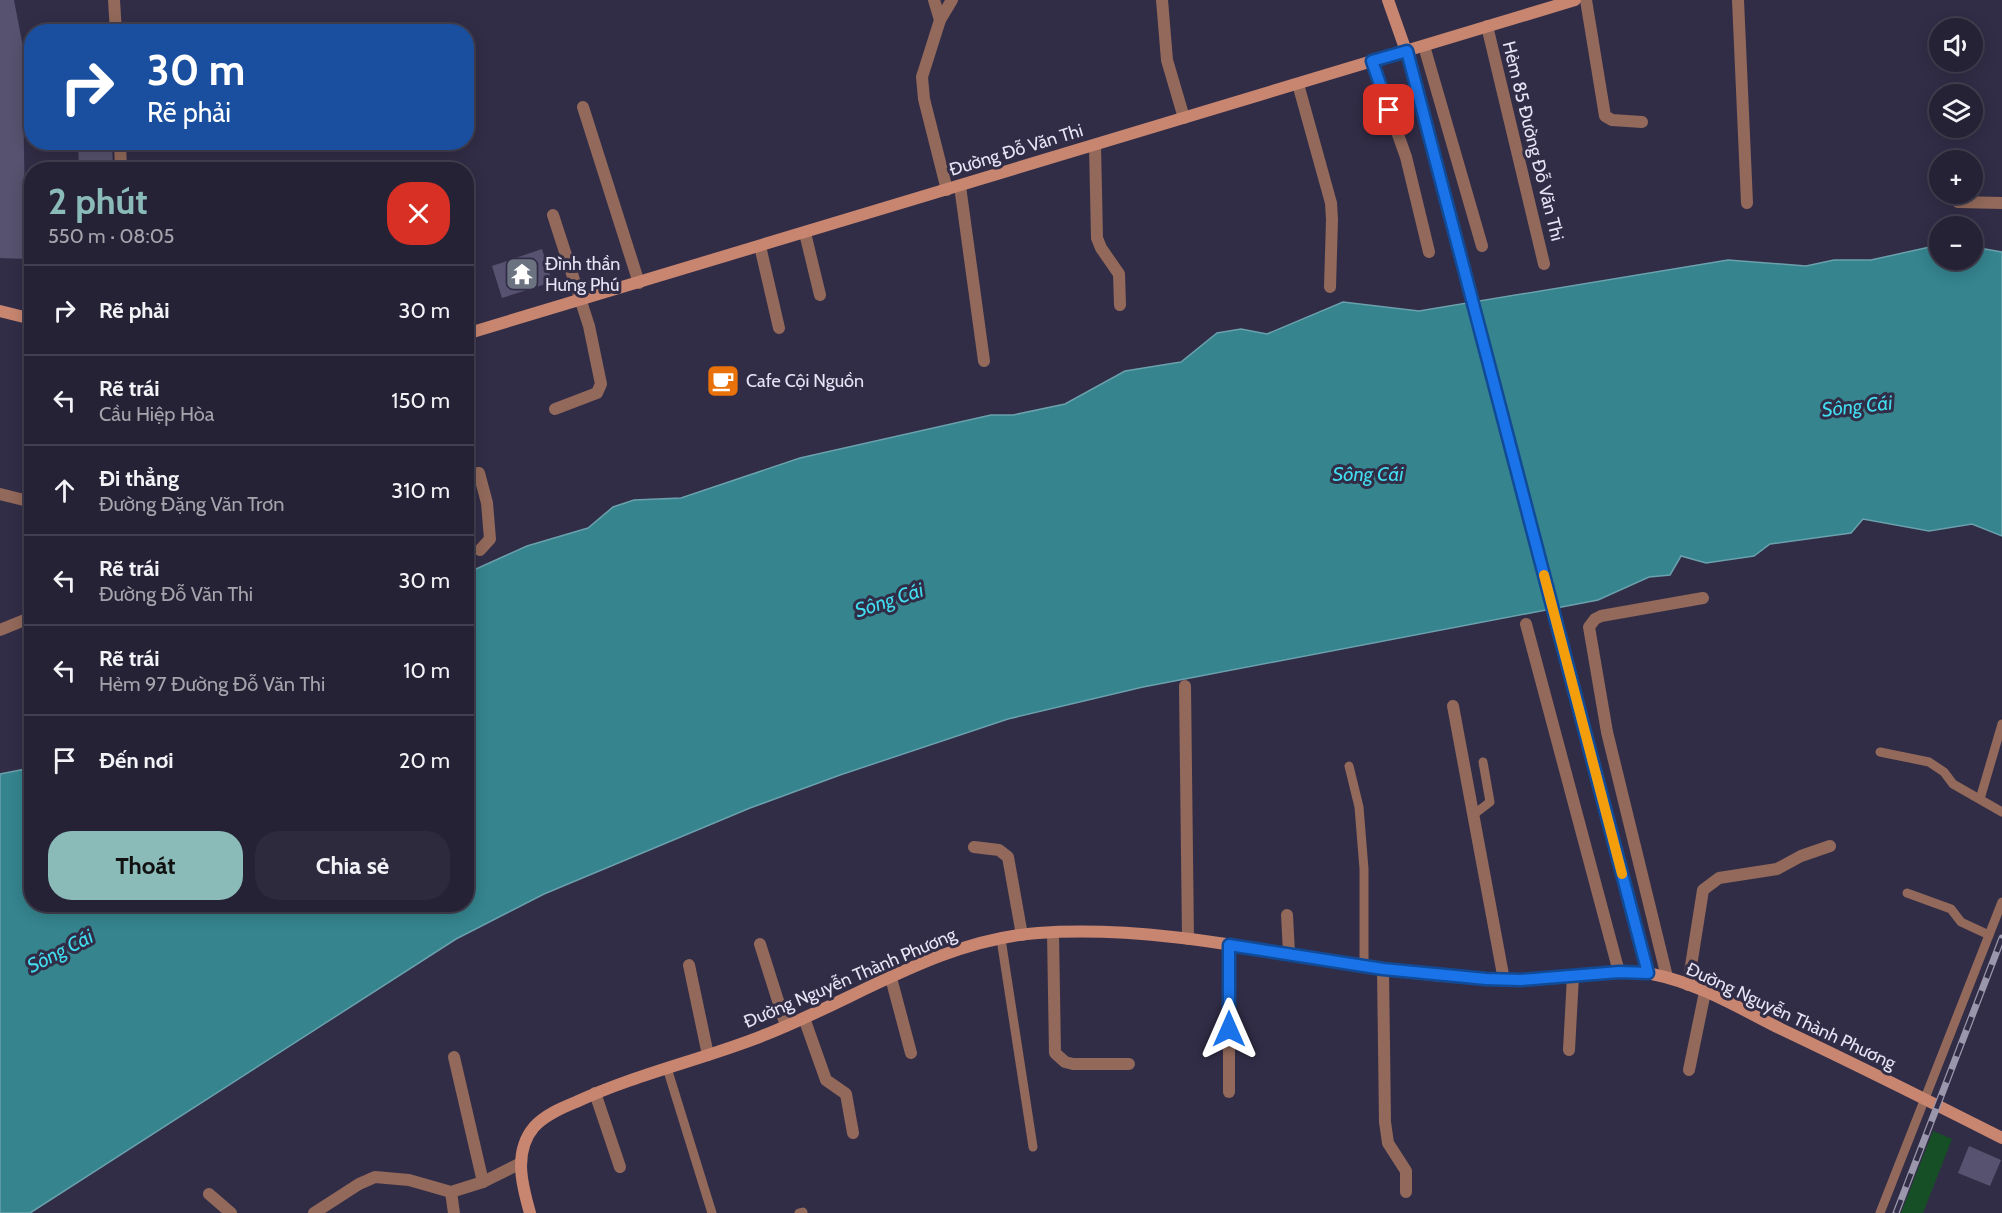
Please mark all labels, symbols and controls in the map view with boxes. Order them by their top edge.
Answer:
map controls [1929,18,1983,270]
button: sound [1929,18,1983,72]
street label: Hẻm 85 Đường Đỗ Văn Thi [1498,39,1568,243]
text: 30 m [147,44,245,96]
icon: right [48,48,126,126]
pin [1363,84,1414,135]
button: layers [1929,84,1983,138]
icon: arrive [1372,93,1405,126]
text: Rẽ phải [147,96,231,129]
street label: Đường Đỗ Văn Thi [946,119,1086,181]
button: + [1929,150,1983,204]
text: 2 phút [48,179,148,223]
button: close [387,182,450,245]
button: − [1929,216,1983,270]
text: 550 m · 08:05 [48,224,174,248]
place label: Đình thần Hưng Phú [545,253,620,296]
temple icon: Đình thần Hưng Phú [504,256,540,292]
icon: right [48,294,81,327]
text: Rẽ phải [99,297,170,324]
text: 30 m [398,297,450,324]
cafe icon: Cafe Cội Nguồn [705,363,741,399]
place label: Cafe Cội Nguồn [746,370,864,392]
text: Rẽ trái [99,375,160,402]
icon: left [48,384,81,417]
text: 150 m [391,387,450,414]
water label: Sông Cái [1820,390,1894,422]
text: Cầu Hiệp Hòa [99,402,214,426]
water label: Sông Cái [1333,462,1404,486]
text: Đi thẳng [99,465,179,492]
icon: ahead [48,474,81,507]
text: 310 m [391,477,450,504]
text: Đường Đặng Văn Trơn [99,492,284,516]
text: Rẽ trái [99,555,160,582]
icon: left [48,564,81,597]
text: 30 m [398,567,450,594]
water label: Sông Cái [852,577,927,622]
text: Đường Đỗ Văn Thi [99,582,253,606]
text: Rẽ trái [99,645,160,672]
icon: left [48,654,81,687]
text: 10 m [403,657,450,684]
text: Hẻm 97 Đường Đỗ Văn Thi [99,672,325,696]
icon: arrive [48,744,81,777]
text: Đến nơi [99,747,173,774]
text: 20 m [399,747,450,774]
button: Thoát [48,831,243,900]
button: Chia sẻ [255,831,450,900]
street label: Đường Nguyễn Thành Phương [740,923,960,1033]
water label: Sông Cái [23,924,98,978]
street label: Đường Nguyễn Thành Phương [1683,958,1900,1075]
position arrow [1197,997,1261,1061]

